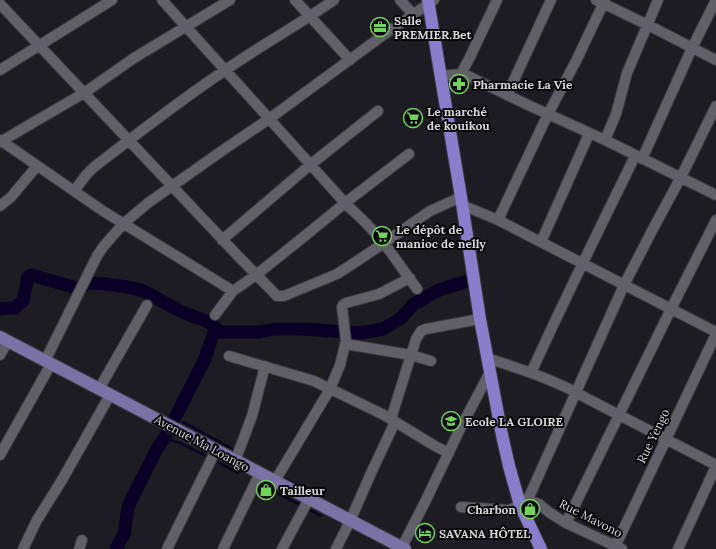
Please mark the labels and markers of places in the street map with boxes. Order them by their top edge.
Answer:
place label: Salle PREMIER.Bet [394,13,473,42]
office icon: Salle PREMIER.Bet [369,16,391,38]
pharmacy icon: Pharmacie La Vie [448,73,470,95]
place label: Pharmacie La Vie [473,77,573,92]
place label: Le marché de kouikou [427,104,490,133]
supermarket icon: Le marché de kouikou [402,107,424,129]
place label: Le dépôt de manioc de nelly [396,222,486,251]
supermarket icon: Le dépôt de manioc de nelly [371,225,393,247]
school or university icon: Ecole LA GLOIRE [440,410,462,432]
place label: Ecole LA GLOIRE [465,414,563,429]
shop icon: Tailleur [255,479,277,501]
place label: Tailleur [280,483,325,498]
shop icon: Charbon [519,498,541,520]
place label: Charbon [467,502,516,517]
hotel icon: SAVANA HÔTEL [414,522,436,544]
place label: SAVANA HÔTEL [439,526,531,541]

